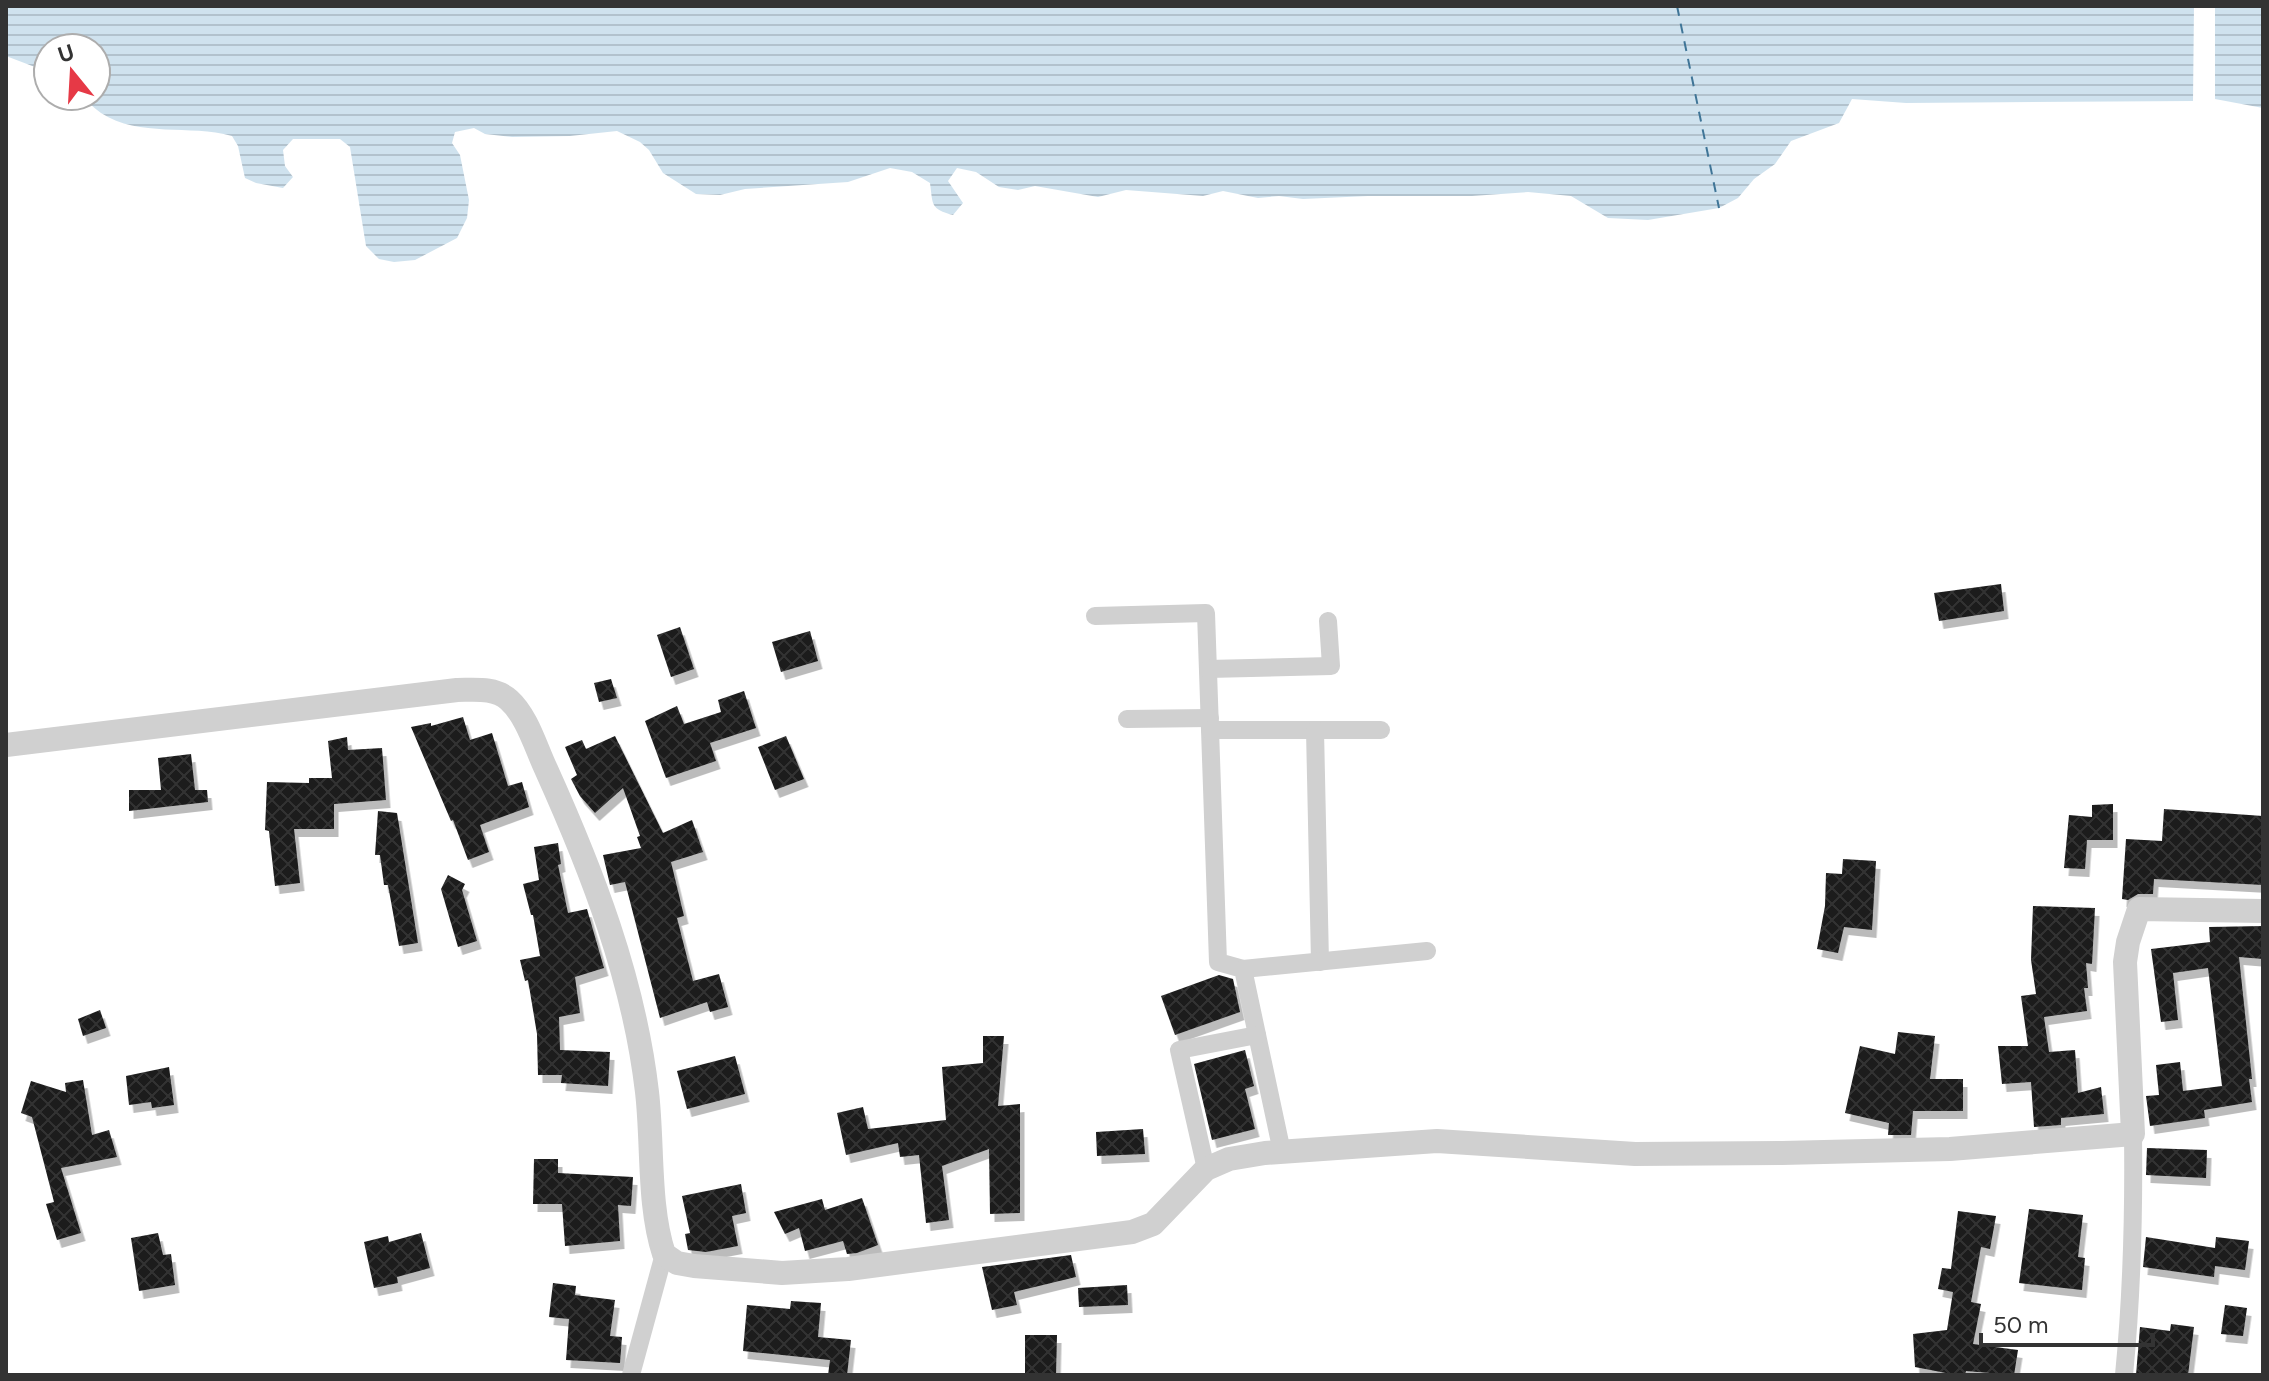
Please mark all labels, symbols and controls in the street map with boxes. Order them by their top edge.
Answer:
north arrow [32,32,112,112]
text: U [54,38,78,69]
scale bar [1981,1297,2153,1347]
text: 50 m [1993,1310,2049,1339]

